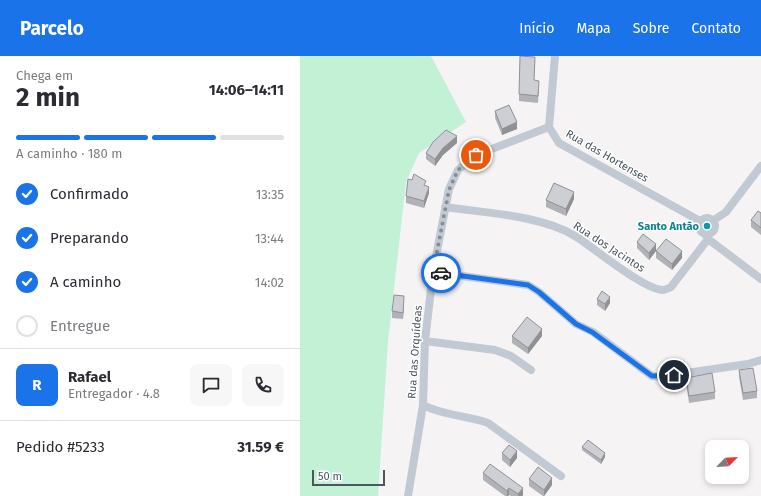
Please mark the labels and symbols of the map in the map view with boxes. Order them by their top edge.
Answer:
street label: Rua das Hortenses [563,127,651,185]
pin [459,138,493,172]
street label: Rua dos Jacintos [571,219,647,275]
place label: Santo Antão [638,220,700,233]
marker: Santo Antão [702,221,712,231]
courier [421,253,461,293]
street label: Rua das Orquídeas [405,305,425,399]
pin [657,358,691,392]
north arrow [705,440,749,484]
scale bar [312,468,385,487]

